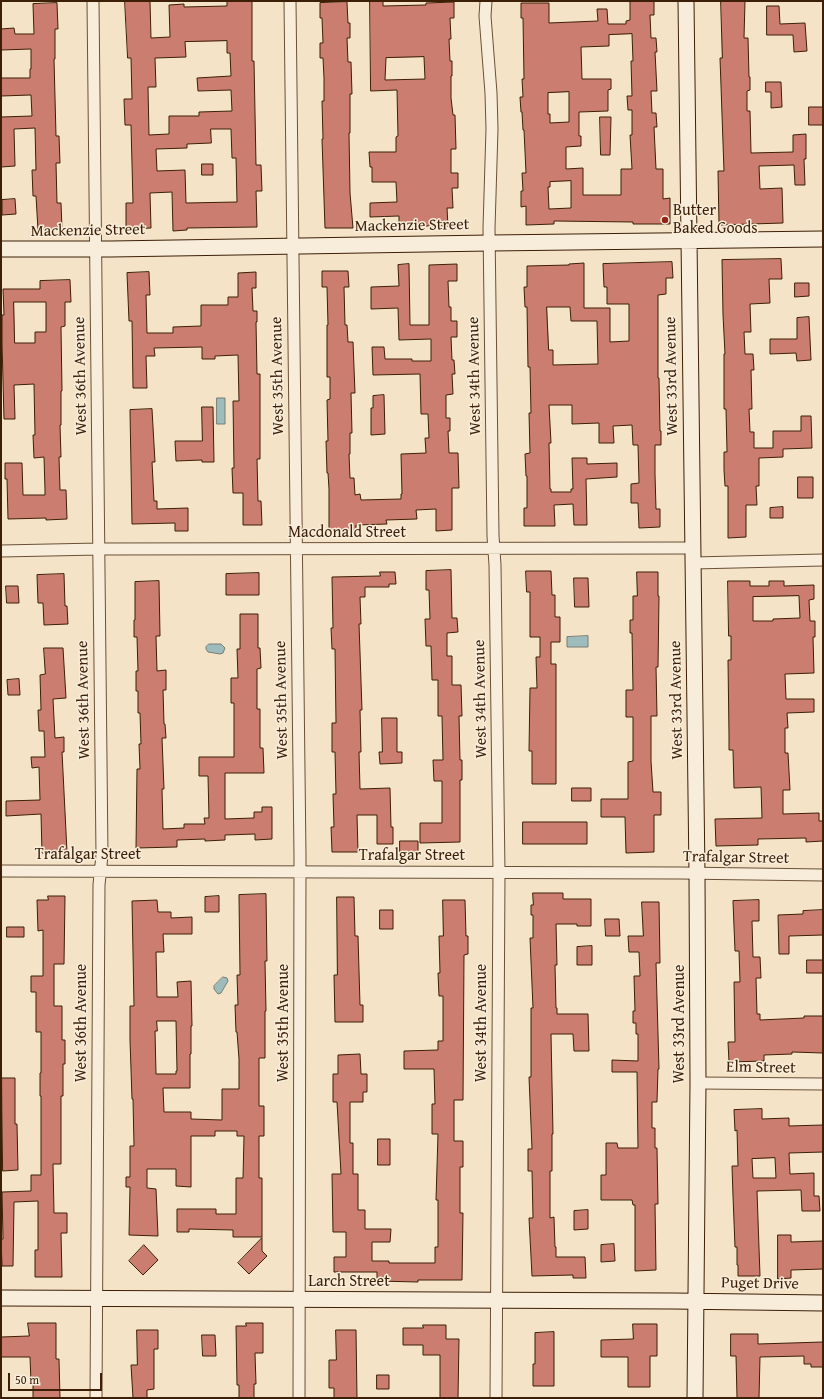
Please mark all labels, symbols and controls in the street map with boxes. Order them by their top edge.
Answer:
place label: Butter Baked Goods [673,201,758,239]
street label: Mackenzie Street [354,215,470,237]
marker: Butter Baked Goods [660,215,670,225]
street label: Mackenzie Street [30,220,146,242]
street label: West 36th Avenue [70,316,92,436]
street label: West 35th Avenue [267,316,289,436]
street label: West 34th Avenue [464,316,486,436]
street label: West 33rd Avenue [661,316,683,436]
street label: Macdonald Street [288,523,406,543]
street label: West 34th Avenue [470,639,492,759]
street label: West 36th Avenue [73,640,95,760]
street label: West 35th Avenue [271,640,293,760]
street label: West 33rd Avenue [666,640,688,760]
street label: Trafalgar Street [35,845,141,865]
street label: Trafalgar Street [359,846,465,866]
street label: Trafalgar Street [683,847,789,869]
street label: West 36th Avenue [72,964,92,1082]
street label: West 35th Avenue [274,964,294,1082]
street label: West 34th Avenue [472,964,492,1082]
street label: West 33rd Avenue [670,964,690,1084]
street label: Elm Street [726,1058,796,1078]
street label: Larch Street [308,1272,390,1292]
street label: Puget Drive [721,1274,799,1294]
scale bar [10,1365,104,1391]
text: 50 m [15,1371,39,1388]

